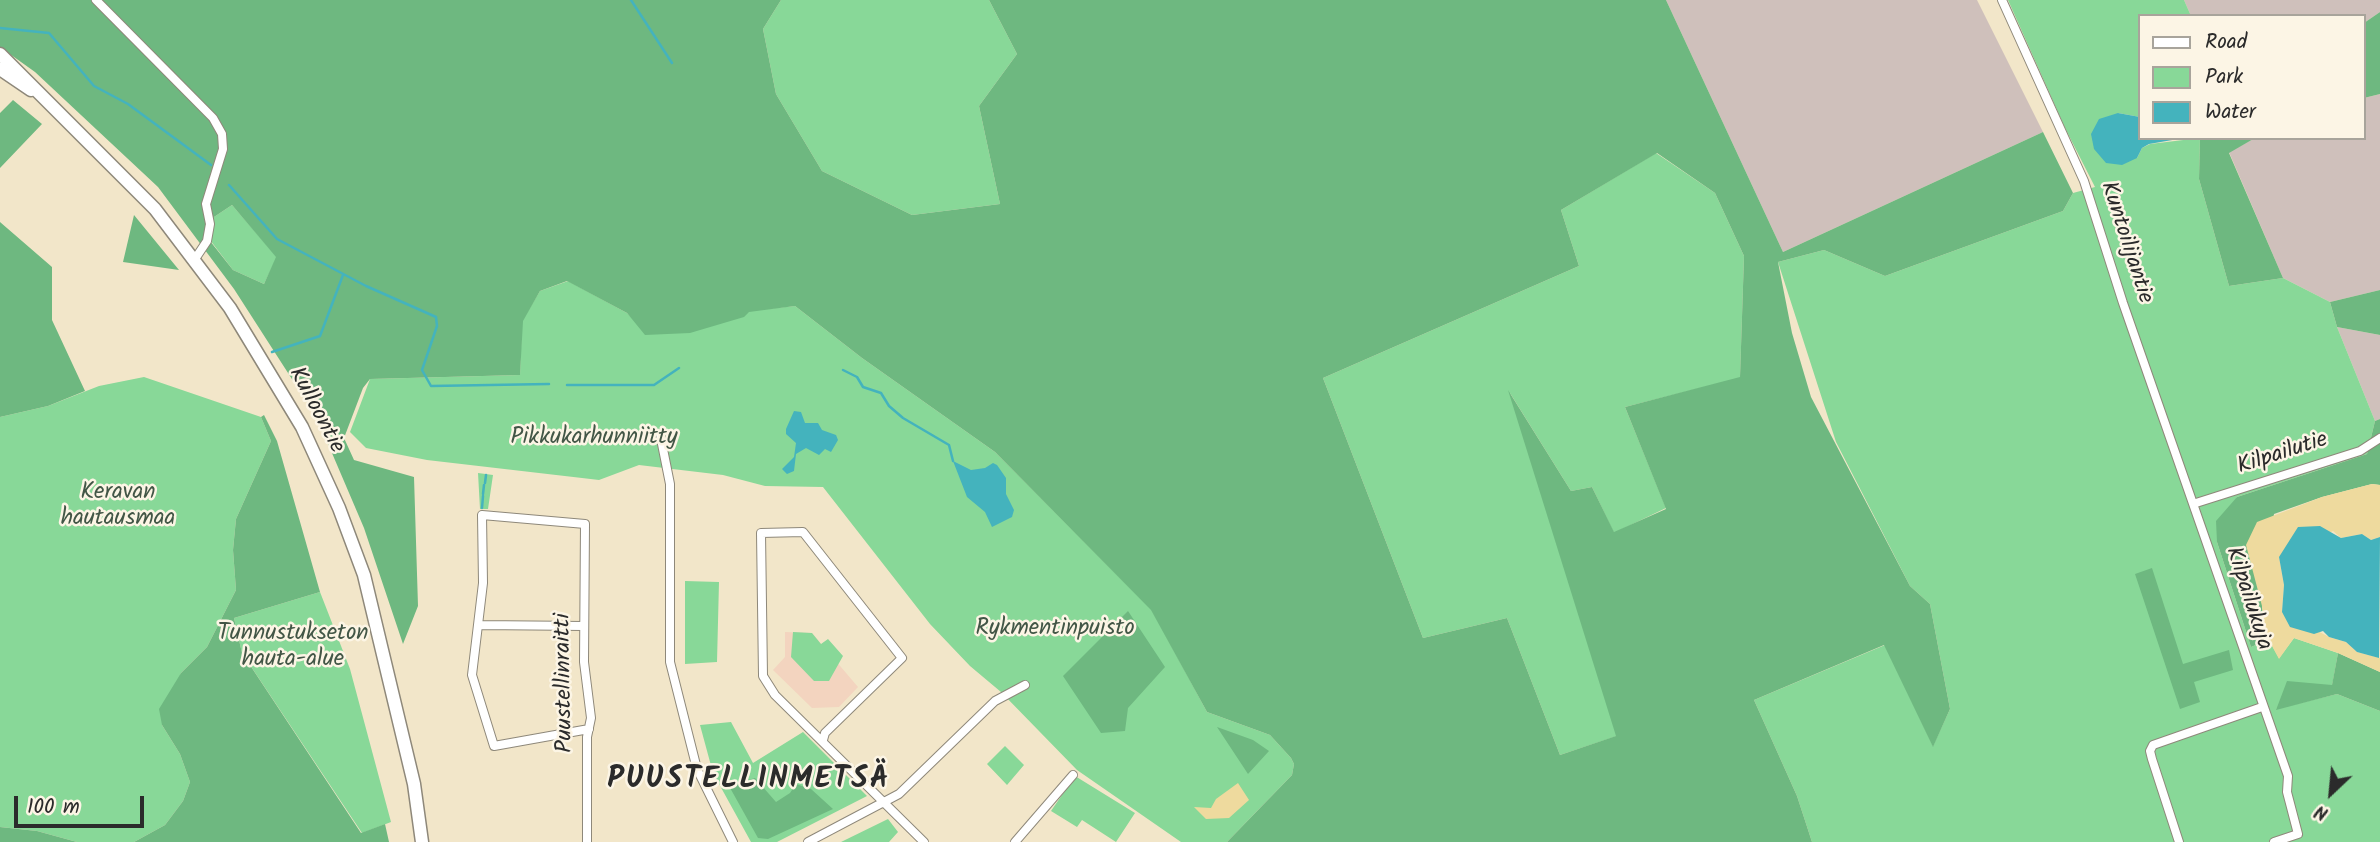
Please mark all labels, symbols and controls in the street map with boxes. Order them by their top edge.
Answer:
legend [2138,14,2366,140]
text: Road [2205,26,2247,59]
text: Park [2205,61,2243,94]
text: Water [2205,96,2256,129]
street label: Kuntoilijantie [2092,179,2158,307]
street label: Kulloontie [281,363,349,459]
park label: Pikkukarhunniitty [510,425,678,453]
street label: Kilpailutie [2234,427,2332,483]
park label: Keravan hautausmaa [61,480,175,534]
street label: Kilpailukuja [2217,544,2277,654]
street label: Puustellinraitti [551,613,581,753]
park label: Rykmentinpuisto [975,616,1135,644]
park label: Tunnustukseton hauta-alue [217,621,369,675]
north arrow [2296,758,2366,828]
district label: PUUSTELLINMETSÄ [609,764,889,800]
scale bar [18,782,147,826]
text: 100 m [27,791,80,824]
text: N [2310,796,2334,828]

